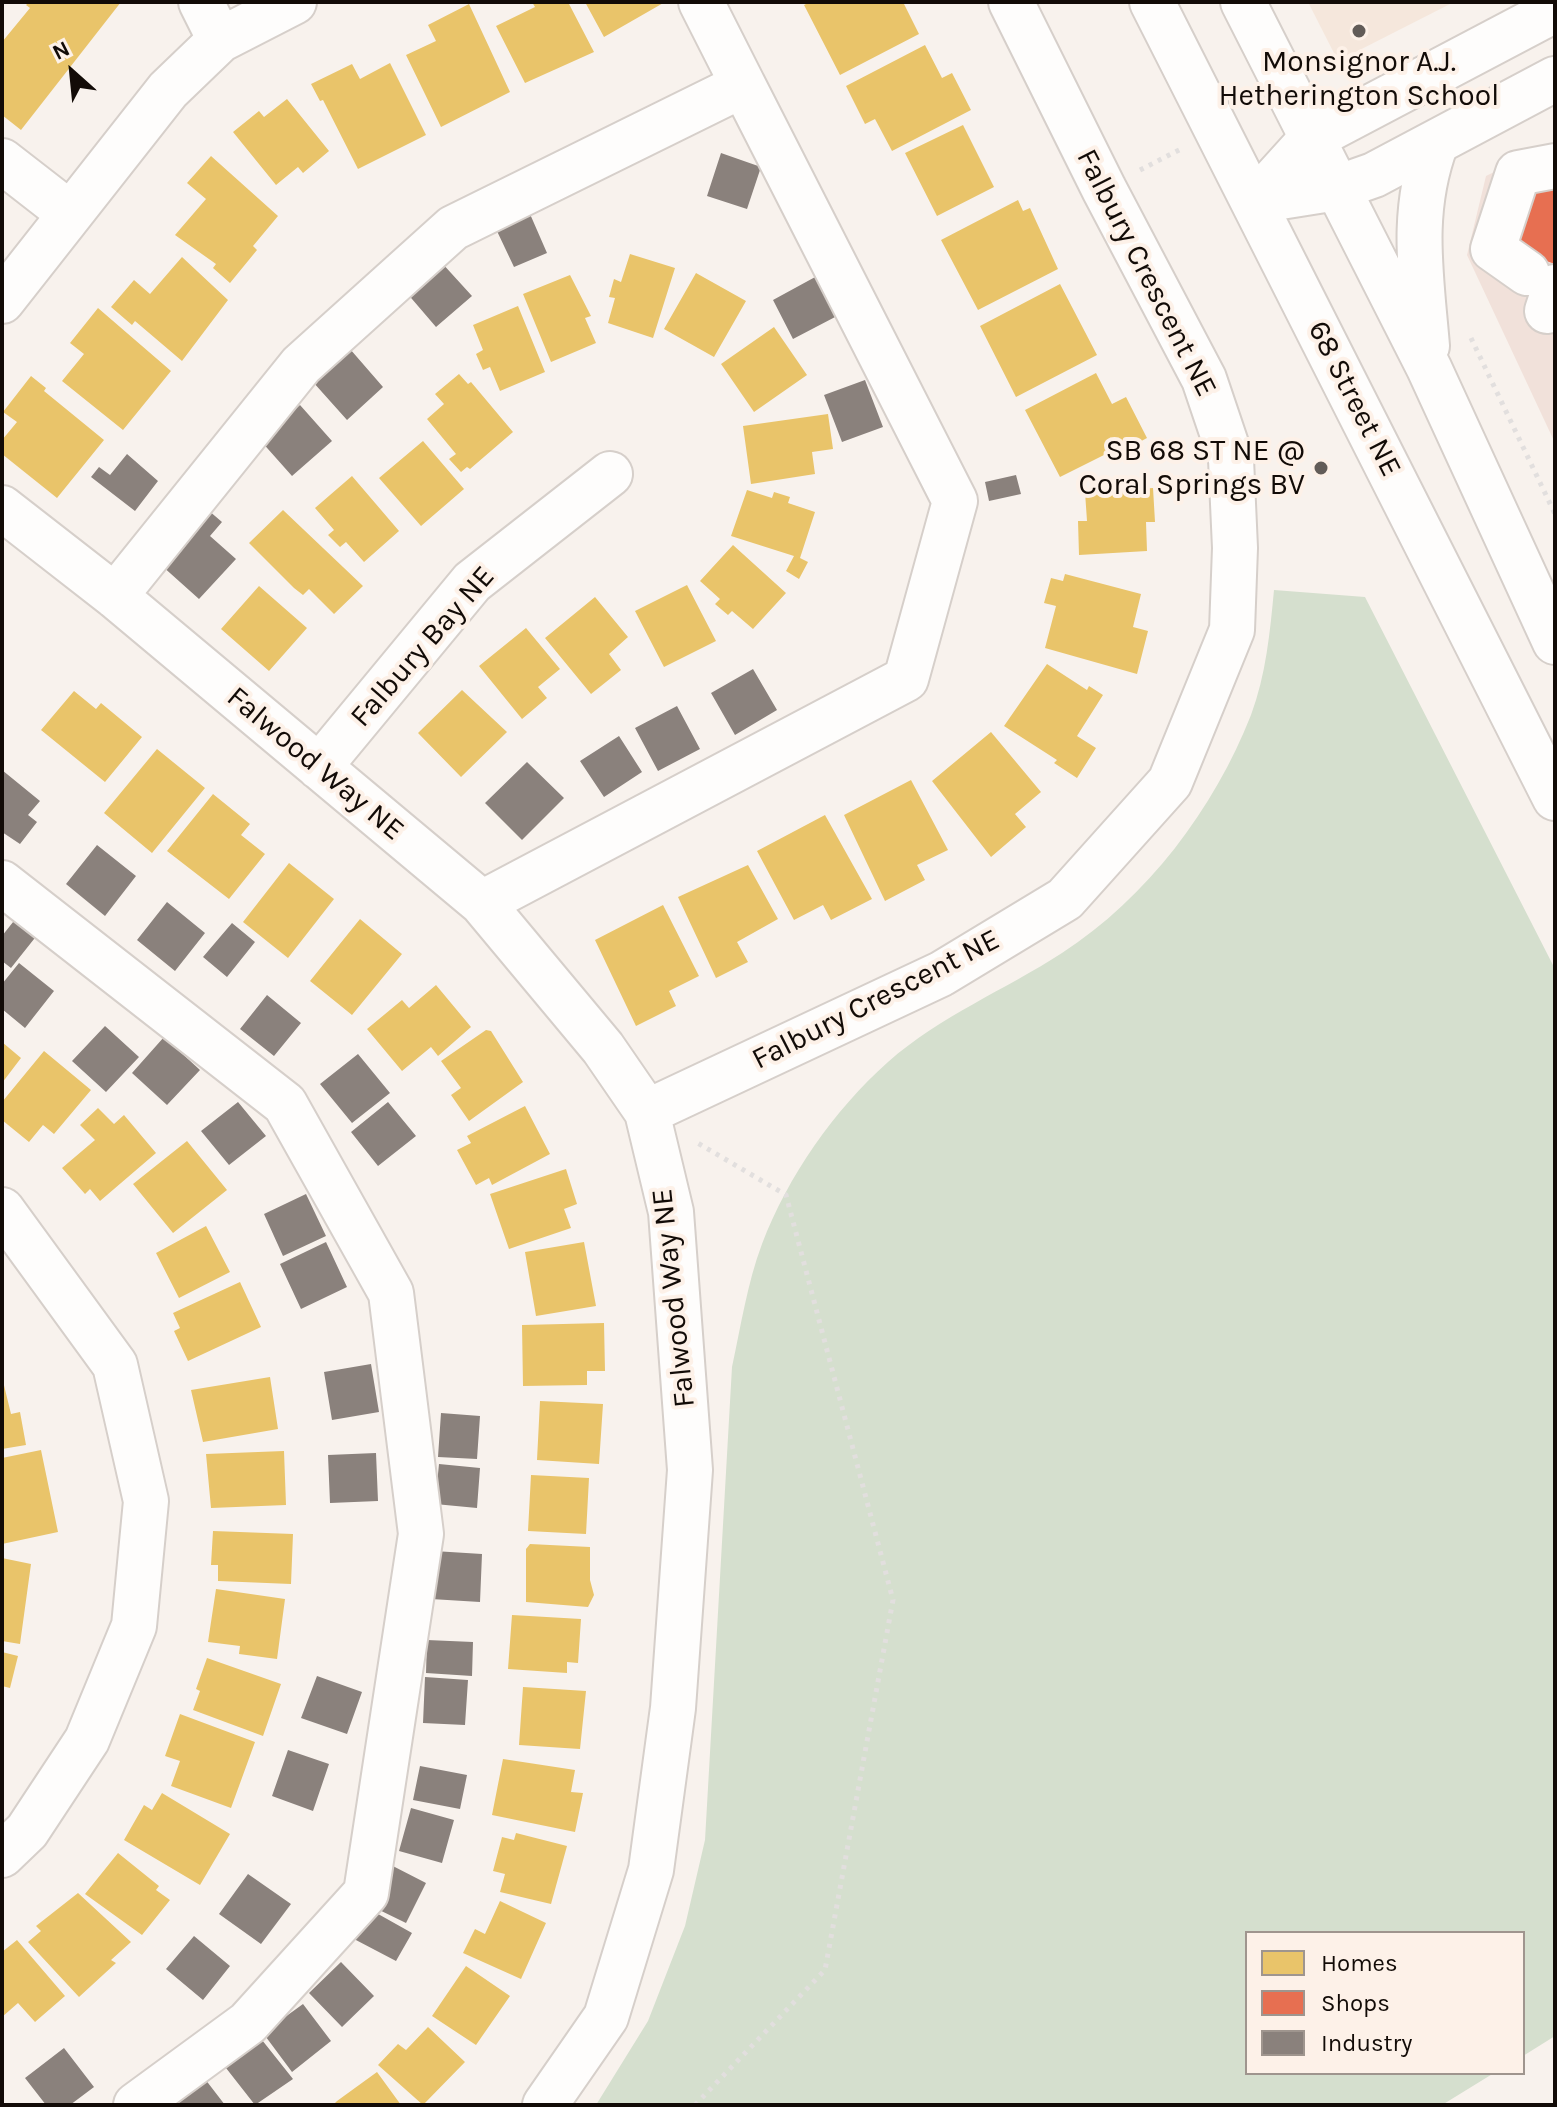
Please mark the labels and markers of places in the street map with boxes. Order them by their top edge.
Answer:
marker: Monsignor A.J. Hetherington School [1350,22,1368,40]
place label: Monsignor A.J. Hetherington School [1219,44,1499,114]
place label: SB 68 ST NE @ Coral Springs BV [1078,433,1305,504]
marker: SB 68 ST NE @ Coral Springs BV [1312,459,1330,477]

